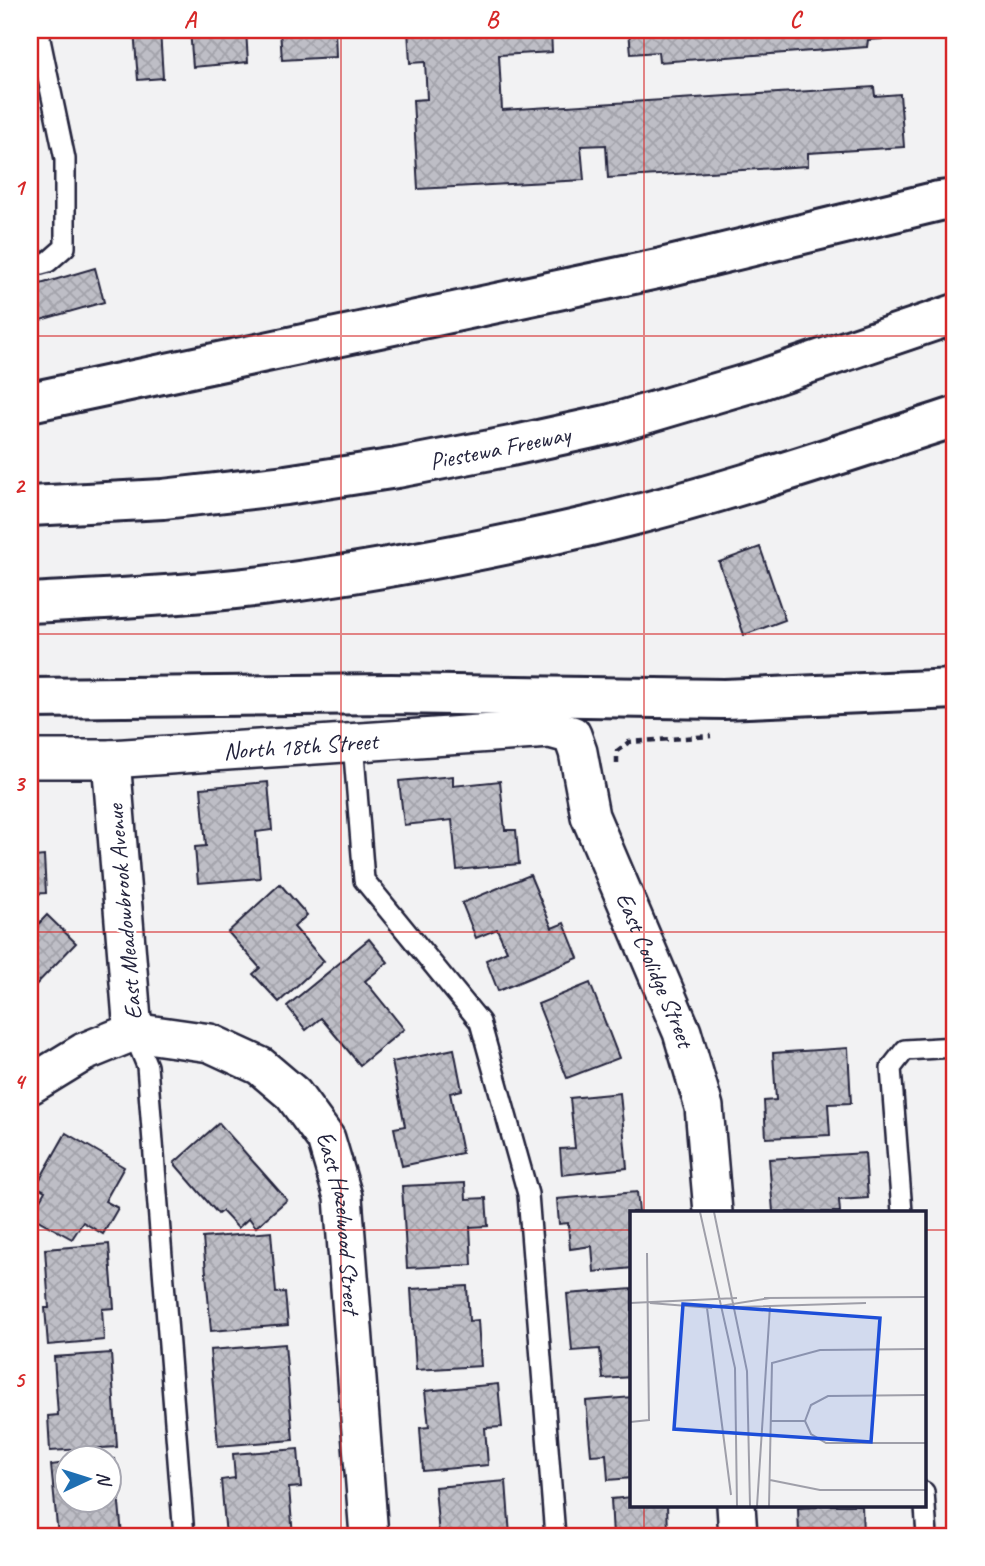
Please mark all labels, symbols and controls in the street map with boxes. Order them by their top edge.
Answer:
text: A [184,5,198,34]
text: B [486,5,500,34]
text: C [790,5,804,34]
text: 1 [14,173,27,202]
street label: Piestewa Freeway [427,418,574,476]
text: 2 [14,471,27,500]
street label: North 18th Street [223,726,381,766]
text: 3 [14,769,27,798]
street label: East Meadowbrook Avenue [99,801,148,1021]
street label: East Coolidge Street [609,888,701,1053]
text: 4 [14,1067,27,1096]
street label: East Hazelwood Street [310,1124,367,1318]
inset map [630,1211,926,1506]
text: 5 [14,1365,26,1394]
north arrow [52,1444,122,1514]
text: N [92,1471,117,1488]

